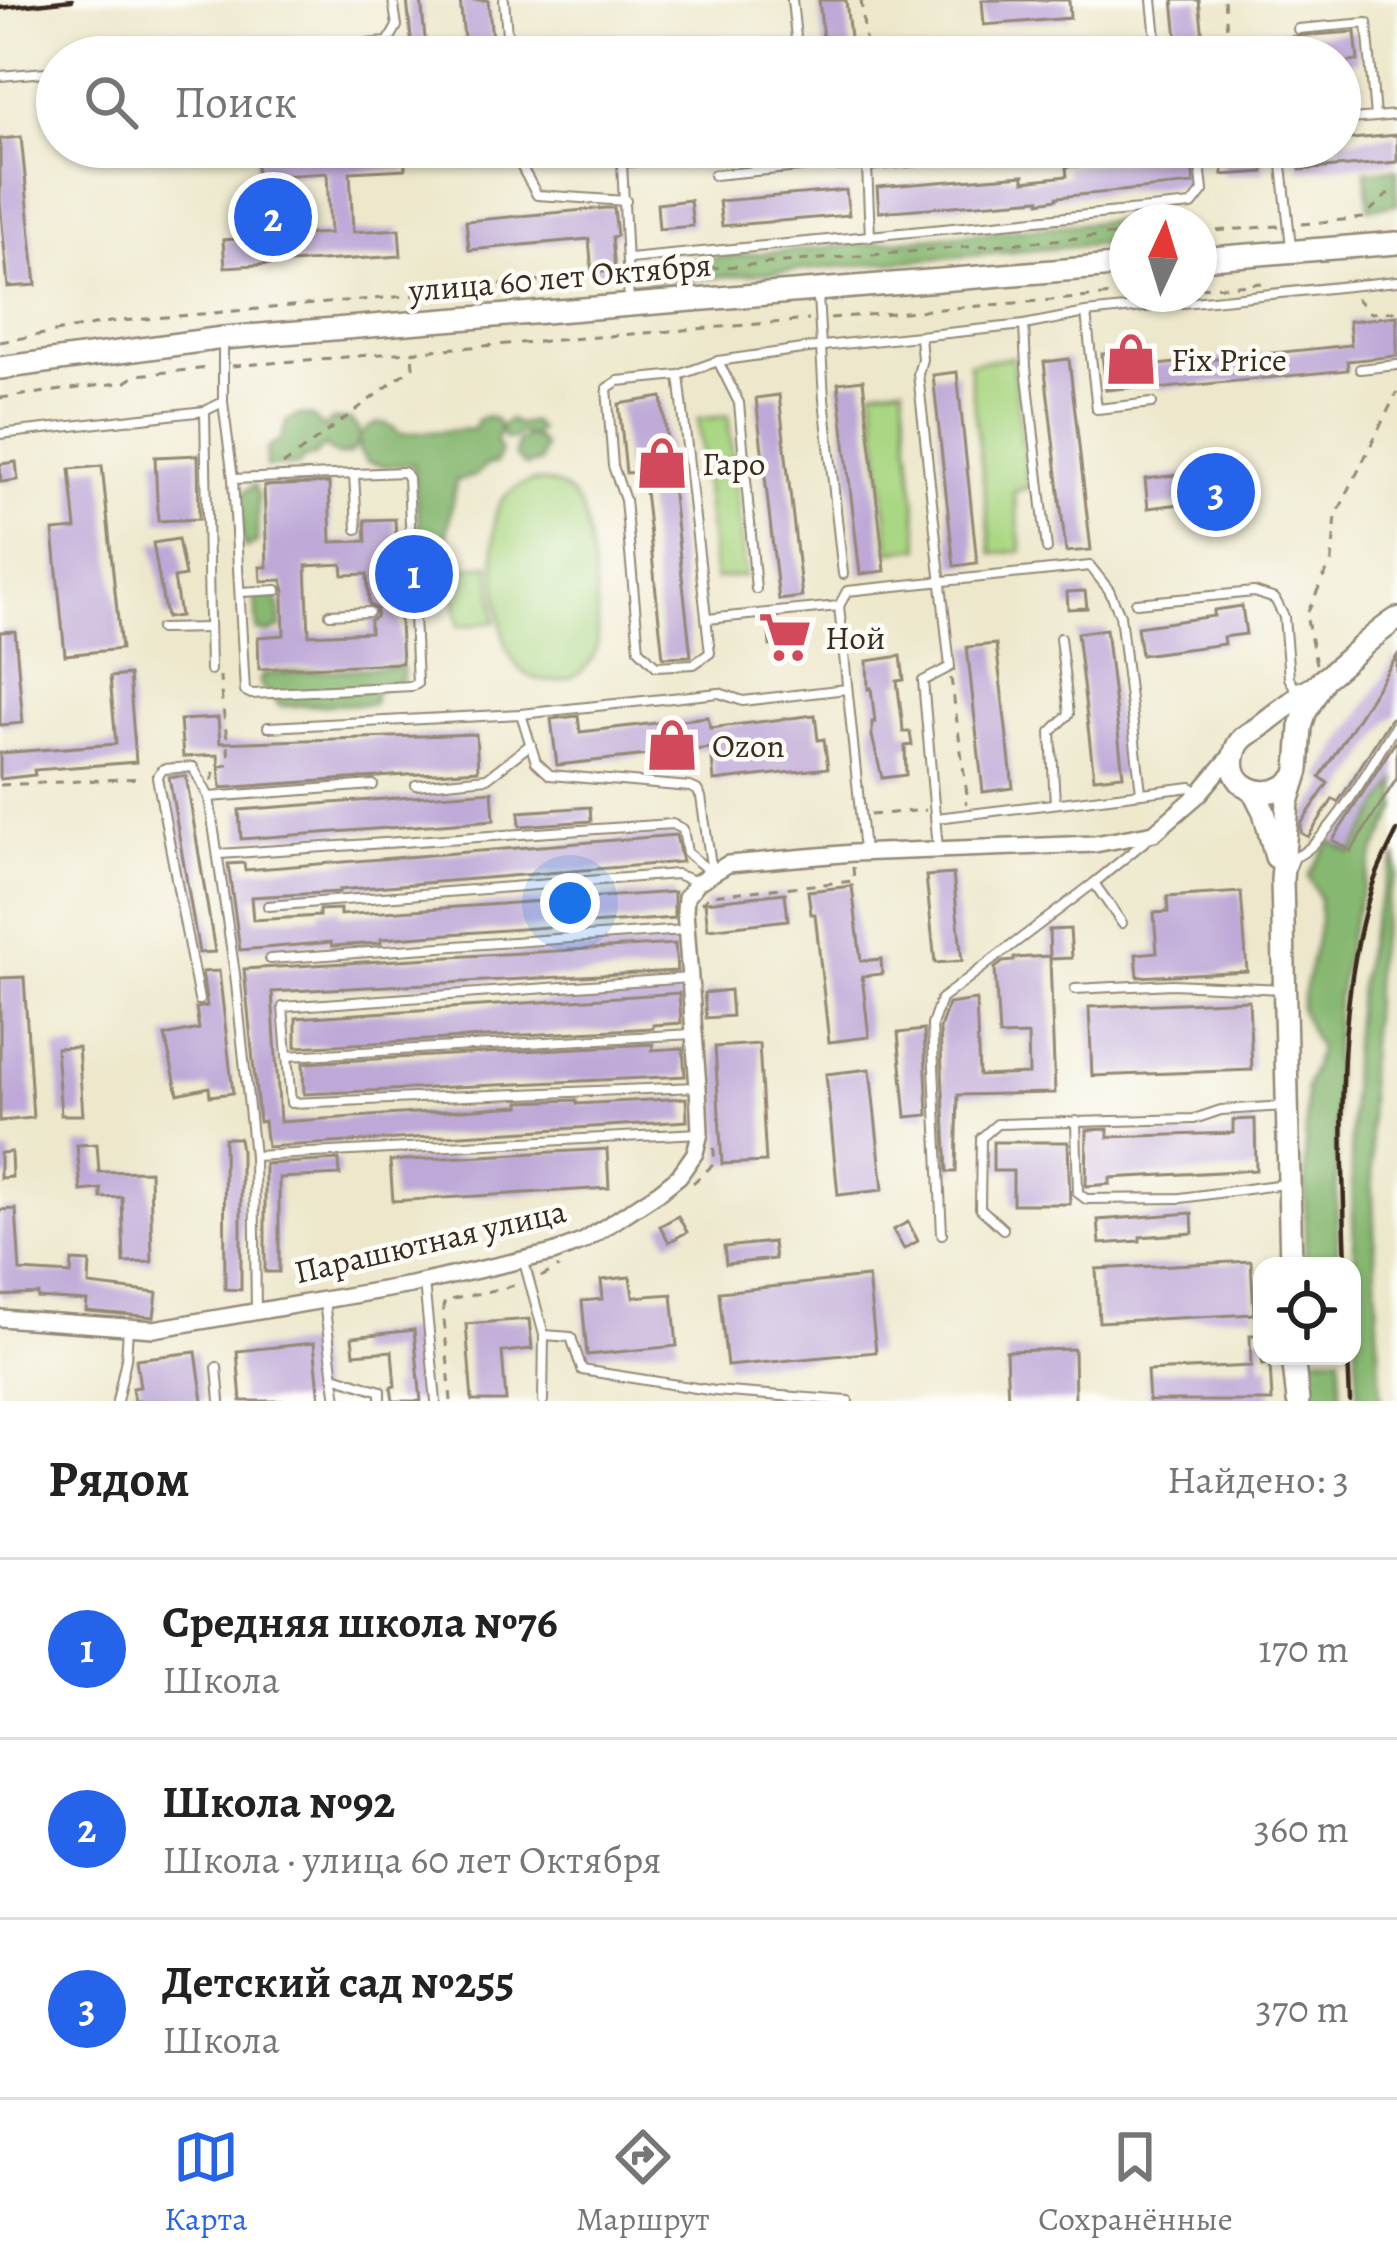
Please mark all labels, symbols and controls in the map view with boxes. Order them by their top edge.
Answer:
search box [36,36,1361,168]
icon: search [78,69,144,135]
text: Поиск [174,71,297,133]
pin: 2 [234,172,312,262]
north arrow [1109,204,1217,312]
street label: улица 60 лет Октября [406,241,713,313]
shop icon: Fix Price [1102,330,1160,388]
place label: Fix Price [1171,337,1287,382]
shop icon: Гаро [633,434,691,492]
place label: Гаро [702,441,766,486]
pin: 3 [1177,447,1255,537]
pin: 1 [375,529,453,619]
supermarket icon: Ной [756,608,814,666]
place label: Ной [825,615,885,660]
shop icon: Ozon [643,716,701,774]
place label: Ozon [712,723,785,768]
your location [540,873,600,933]
street label: Парашютная улица [290,1188,571,1294]
map controls [1253,1257,1361,1365]
button: locate [1253,1257,1361,1365]
text: Рядом [48,1444,190,1514]
text: Найдено: 3 [1167,1453,1349,1506]
text: Средняя школа №76 [162,1591,558,1653]
text: 1 [80,1622,94,1675]
text: 170 m [1258,1622,1349,1675]
text: Школа [162,1653,280,1706]
text: Школа №92 [162,1771,395,1833]
text: 2 [78,1802,96,1855]
text: 360 m [1254,1802,1349,1855]
text: Школа · улица 60 лет Октября [162,1833,661,1886]
text: Детский сад №255 [162,1951,515,2013]
text: 3 [79,1982,95,2035]
text: 370 m [1255,1982,1349,2035]
text: Школа [162,2013,280,2066]
tab: Карта [164,2124,247,2241]
tab: Маршрут [576,2124,710,2241]
tab: Сохранённые [1038,2124,1233,2241]

